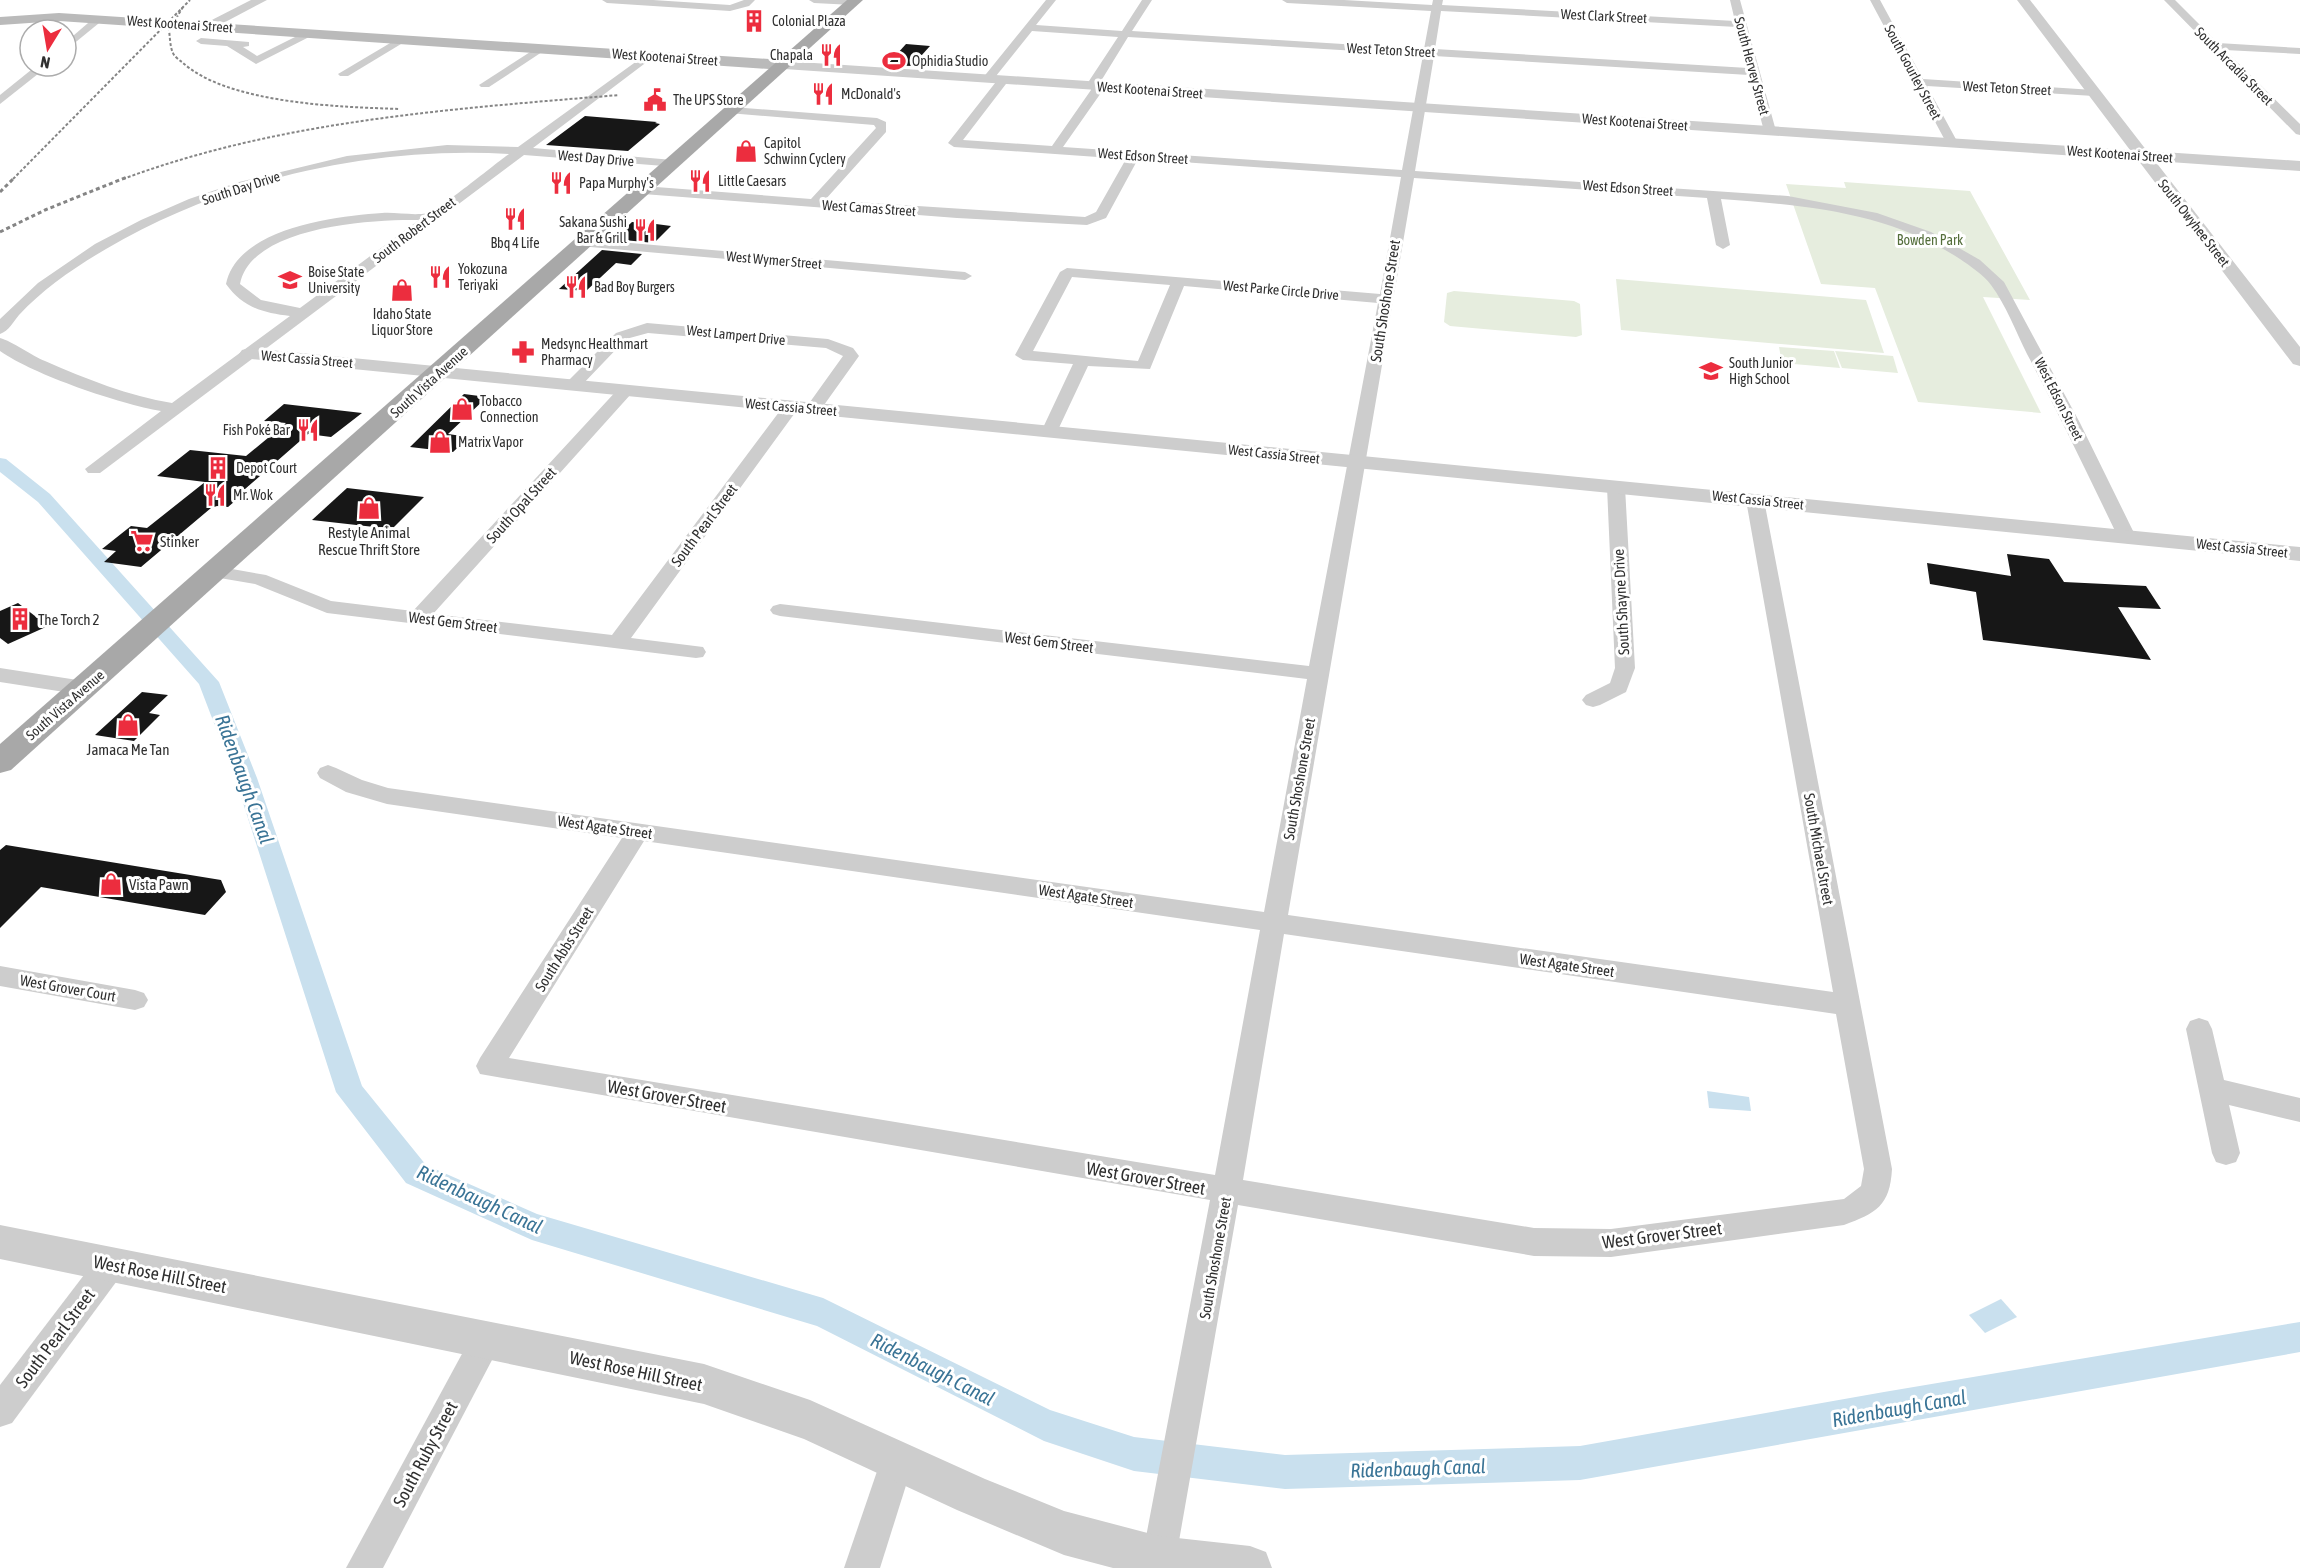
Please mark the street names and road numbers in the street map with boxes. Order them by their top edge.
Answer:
street label: West Clark Street [1560,6,1648,26]
street label: West Kootenai Street [127,12,233,36]
street label: South Hervey Street [1731,15,1773,117]
street label: South Gourley Street [1881,22,1945,122]
street label: South Arcadia Street [2192,24,2276,108]
street label: West Teton Street [1346,40,1436,60]
street label: West Kootenai Street [612,45,718,69]
street label: West Kootenai Street [1097,78,1203,102]
street label: West Teton Street [1962,78,2052,98]
street label: West Kootenai Street [1582,110,1688,134]
street label: West Kootenai Street [2067,142,2173,166]
street label: West Edson Street [1097,145,1189,167]
street label: West Day Drive [557,147,635,169]
street label: South Day Drive [200,168,282,208]
street label: South Owyhee Street [2155,176,2233,270]
street label: West Edson Street [1582,177,1674,199]
street label: South Robert Street [370,194,458,266]
street label: West Camas Street [822,197,916,219]
street label: South Shoshone Street [1367,239,1403,363]
street label: West Wymer Street [725,248,823,272]
street label: West Parke Circle Drive [1222,277,1340,303]
street label: West Lampert Drive [686,322,786,348]
street label: South Vista Avenue [387,343,471,421]
street label: West Cassia Street [260,347,354,371]
street label: West Edson Street [2031,355,2087,443]
street label: West Cassia Street [744,395,838,419]
street label: West Cassia Street [1227,441,1321,467]
street label: South Opal Street [483,464,559,546]
street label: South Pearl Street [668,481,740,569]
street label: West Cassia Street [1711,487,1805,513]
street label: West Cassia Street [2195,535,2289,561]
street label: South Shayne Drive [1610,548,1632,655]
street label: West Gem Street [408,608,498,636]
street label: West Gem Street [1004,628,1094,656]
street label: South Vista Avenue [23,667,107,743]
street label: South Shoshone Street [1280,717,1318,841]
street label: South Michael Street [1801,792,1837,906]
street label: West Agate Street [557,812,653,842]
street label: West Agate Street [1038,881,1134,911]
street label: South Abbs Street [531,904,597,994]
street label: West Agate Street [1519,950,1615,980]
street label: West Grover Court [19,971,117,1005]
street label: West Grover Street [606,1075,728,1117]
street label: West Grover Street [1085,1157,1207,1199]
street label: South Shoshone Street [1196,1196,1234,1320]
street label: West Grover Street [1601,1217,1723,1253]
street label: West Rose Hill Street [92,1251,228,1297]
street label: South Pearl Street [11,1284,99,1392]
street label: West Rose Hill Street [568,1347,704,1395]
street label: South Ruby Street [388,1398,462,1510]

